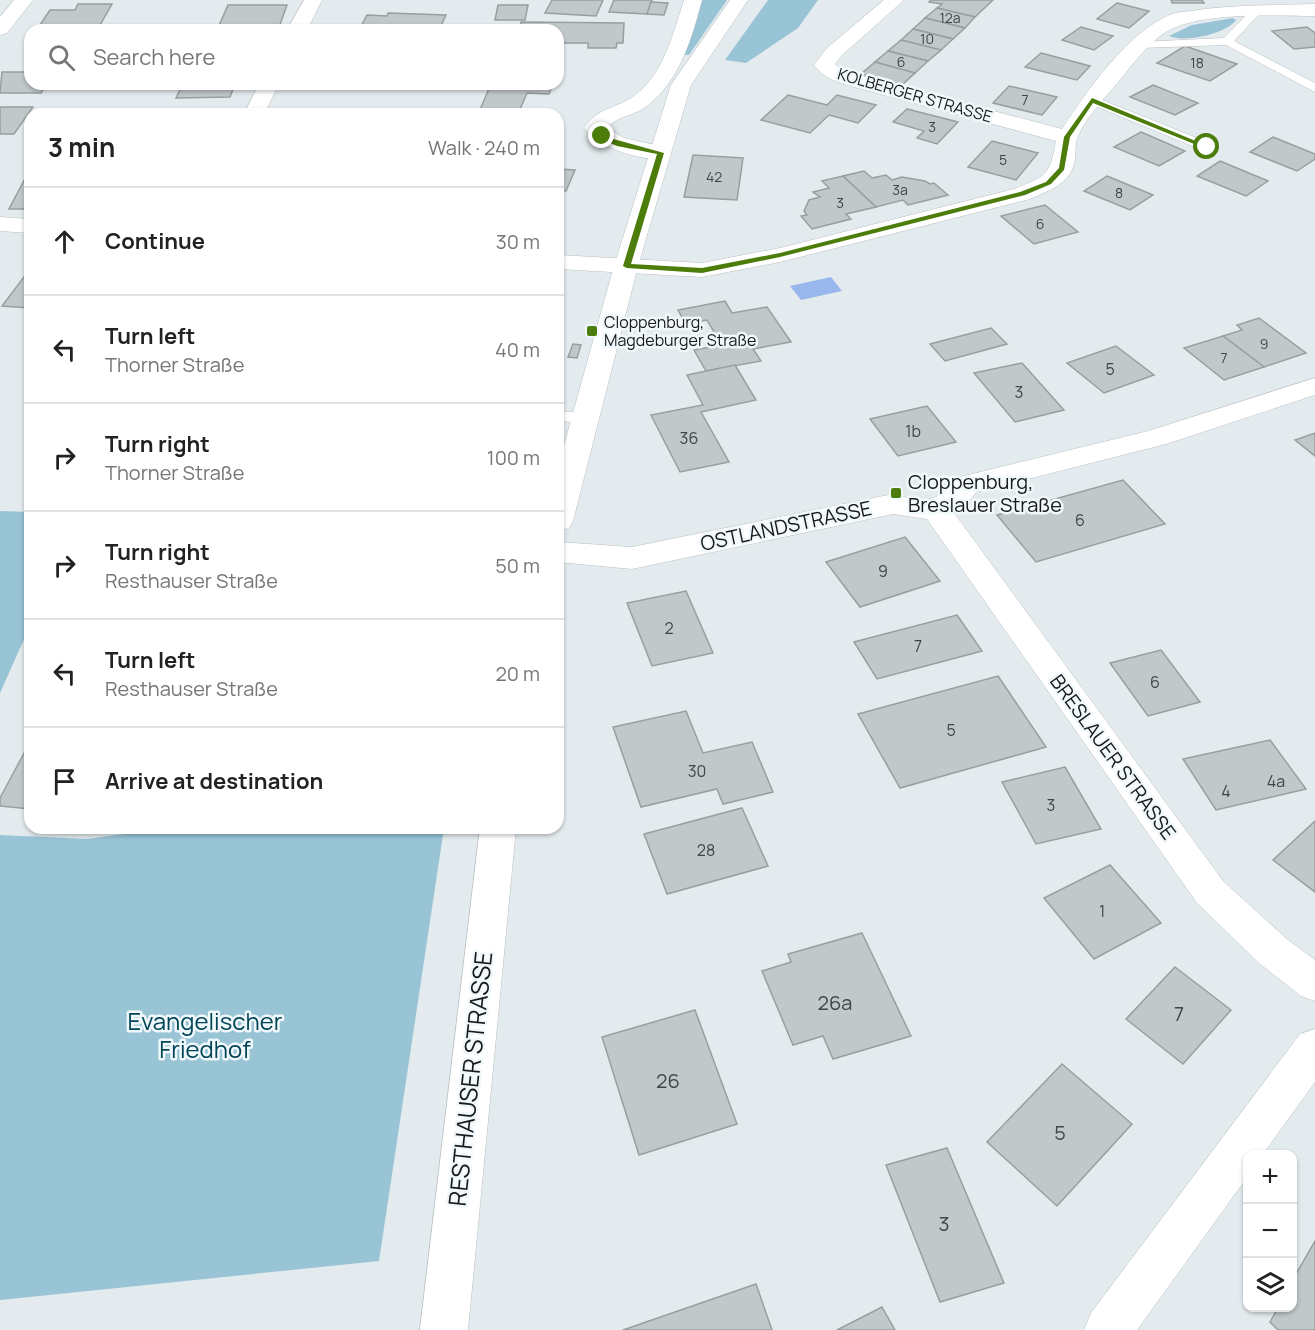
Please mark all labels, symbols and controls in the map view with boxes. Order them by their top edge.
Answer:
house number: 12a [939,8,961,27]
search box [24,24,564,90]
house number: 10 [920,29,934,48]
icon: search [45,41,78,74]
text: Search here [93,42,215,72]
house number: 6 [897,52,905,71]
house number: 18 [1190,53,1204,72]
street label: KOLBERGER STRASSE [835,62,995,128]
house number: 7 [1021,90,1029,109]
house number: 3 [928,117,936,136]
route end [588,122,614,148]
text: 3 min [48,129,115,165]
route start [1193,133,1219,159]
text: Walk · 240 m [428,134,540,161]
house number: 5 [999,150,1007,169]
house number: 42 [706,167,722,186]
house number: 3a [892,180,908,199]
house number: 8 [1115,183,1123,202]
house number: 3 [836,193,844,212]
house number: 6 [1036,214,1044,233]
icon: ahead [48,225,81,258]
text: Continue [105,226,205,256]
text: 30 m [496,228,540,255]
place label: Cloppenburg, Magdeburger Straße [604,311,756,351]
text: Turn left [105,321,195,351]
marker: Cloppenburg, Magdeburger Straße [585,324,599,338]
icon: left [48,333,81,366]
house number: 9 [1260,334,1268,353]
text: 40 m [495,336,540,363]
house number: 7 [1220,348,1228,367]
text: Thorner Straße [105,351,244,378]
house number: 5 [1105,358,1115,380]
house number: 3 [1015,381,1023,403]
house number: 1b [905,420,921,442]
house number: 36 [680,427,698,449]
text: Turn right [105,429,210,459]
icon: right [48,441,81,474]
text: 100 m [487,444,540,471]
text: Thorner Straße [105,459,244,486]
place label: Cloppenburg, Breslauer Straße [908,468,1062,518]
marker: Cloppenburg, Breslauer Straße [889,486,903,500]
street label: OSTLANDSTRASSE [698,494,874,557]
house number: 6 [1075,509,1085,531]
text: Turn right [105,537,210,567]
icon: right [48,549,81,582]
text: 50 m [495,552,540,579]
house number: 9 [878,560,888,582]
text: Resthauser Straße [105,567,278,594]
house number: 2 [664,617,674,639]
house number: 7 [914,635,922,657]
text: Turn left [105,645,195,675]
icon: left [48,657,81,690]
text: 20 m [495,660,540,687]
street label: BRESLAUER STRASSE [1044,669,1183,845]
house number: 6 [1150,671,1160,693]
text: Resthauser Straße [105,675,278,702]
house number: 5 [946,719,956,741]
house number: 30 [688,760,706,782]
icon: arrive [48,765,81,798]
text: Arrive at destination [105,766,323,796]
house number: 4a [1267,770,1285,792]
house number: 4 [1221,780,1231,802]
house number: 3 [1047,794,1055,816]
house number: 28 [697,839,715,861]
house number: 1 [1099,900,1105,922]
street label: RESTHAUSER STRASSE [440,950,499,1208]
house number: 26a [818,989,852,1016]
house number: 7 [1174,1000,1184,1027]
park label: Evangelischer Friedhof [127,1004,283,1065]
house number: 26 [656,1067,680,1094]
house number: 5 [1054,1119,1066,1146]
map controls [1243,1150,1297,1312]
button: + [1243,1150,1297,1204]
button: − [1243,1204,1297,1258]
house number: 3 [938,1210,950,1237]
button: layers [1243,1258,1297,1312]

